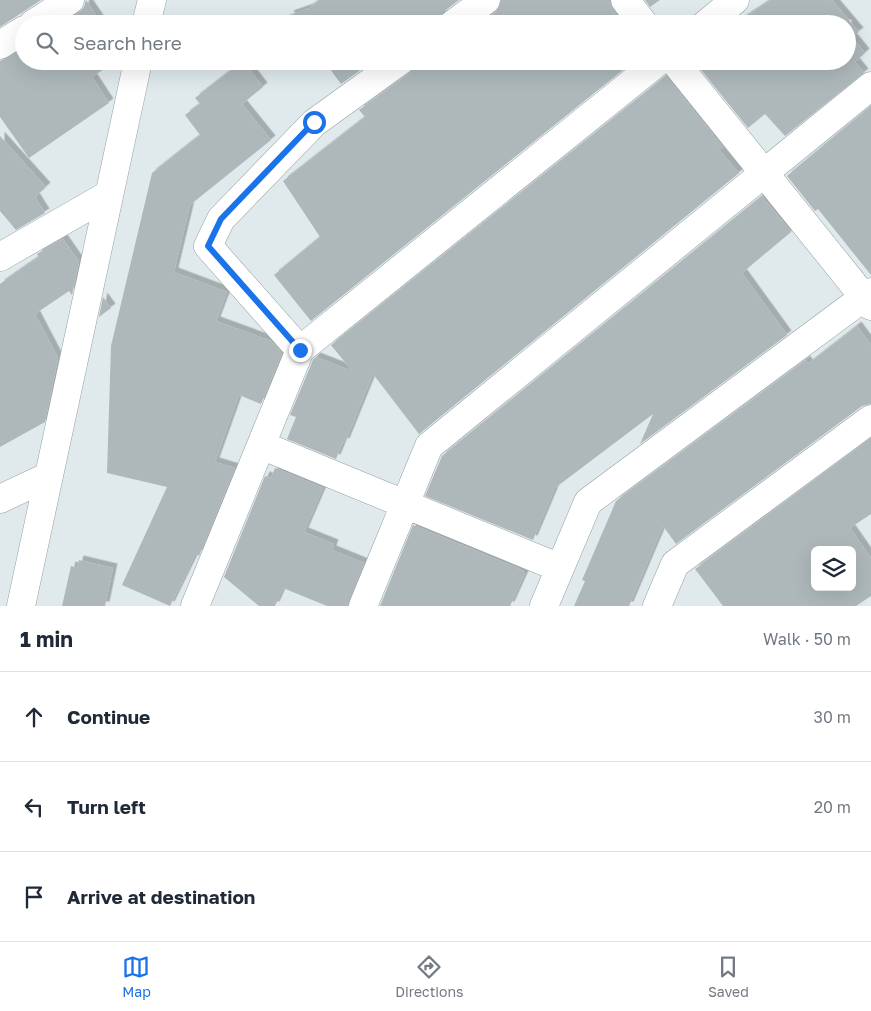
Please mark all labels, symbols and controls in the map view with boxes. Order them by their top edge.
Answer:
search box [15,15,856,70]
icon: search [33,29,61,57]
text: Search here [73,31,182,54]
route start [303,111,326,134]
route end [289,339,312,362]
map controls [811,546,856,591]
button: layers [811,546,856,591]
text: 1 min [20,626,73,652]
text: Walk · 50 m [763,629,851,649]
icon: ahead [20,703,48,731]
text: Continue [67,705,150,728]
text: 30 m [814,707,851,727]
icon: left [20,793,48,821]
text: Turn left [67,795,146,818]
text: 20 m [814,797,851,817]
icon: arrive [20,883,48,911]
text: Arrive at destination [67,885,255,908]
tab: Map [122,953,151,1000]
tab: Directions [395,953,464,1000]
tab: Saved [708,953,749,1000]

